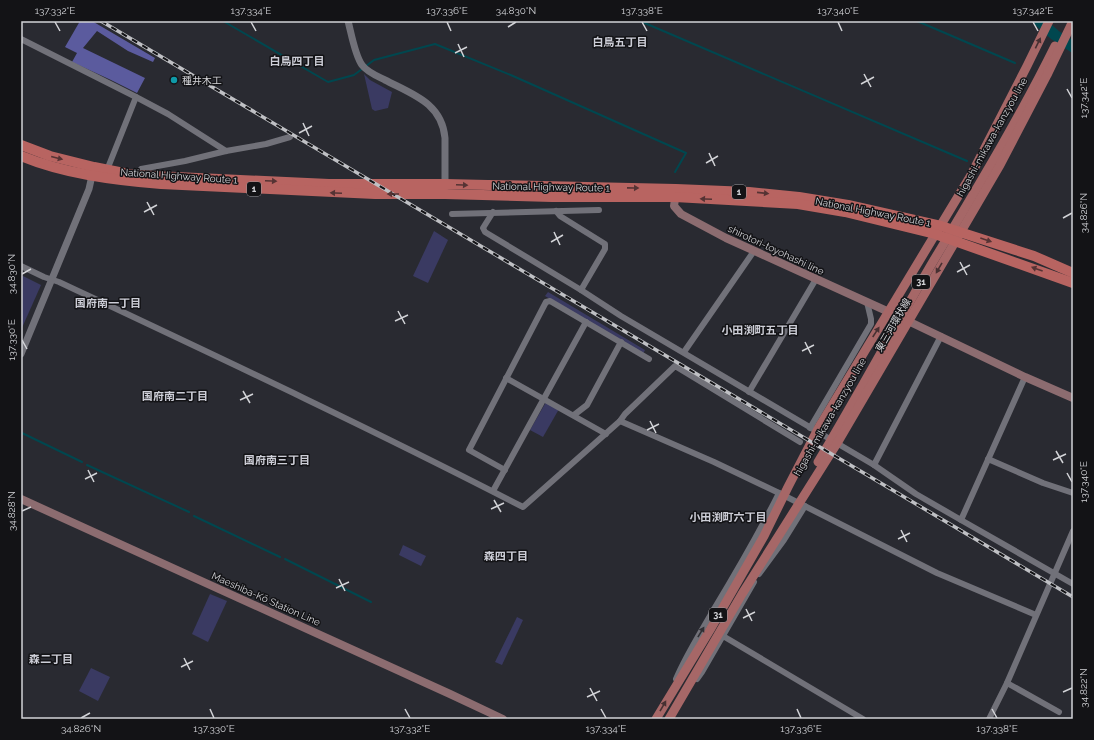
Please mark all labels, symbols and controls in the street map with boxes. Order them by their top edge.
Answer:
text: 137.332°E [35,5,75,16]
text: 137.334°E [231,5,271,16]
text: 137.336°E [426,5,468,16]
text: 34.830°N [496,5,536,16]
text: 137.338°E [621,5,663,16]
text: 137.340°E [817,5,859,16]
text: 137.342°E [1013,5,1053,16]
district label: 白鳥五丁目 [593,36,648,49]
one-way arrow [1035,38,1041,49]
district label: 白鳥四丁目 [270,55,325,68]
marker: 種井木工 [169,75,179,85]
place label: 種井木工 [182,75,222,86]
street label: higashi-mikawa-kanzyou line [955,76,1029,198]
text: 137.342°E [1078,78,1089,118]
one-way arrow [51,155,63,161]
street label: National Highway Route 1 [120,166,239,186]
one-way arrow [265,178,278,184]
street label: National Highway Route 1 [492,180,611,194]
one-way arrow [456,181,468,188]
road number: 1 [247,182,261,196]
one-way arrow [627,185,640,191]
road number: 1 [732,185,746,199]
one-way arrow [330,189,342,196]
one-way arrow [757,190,769,197]
one-way arrow [386,191,399,197]
text: 34.826°N [1078,193,1089,233]
street label: National Highway Route 1 [814,195,932,229]
one-way arrow [699,196,712,202]
street label: shirotori-toyohashi line [726,223,826,277]
one-way arrow [980,237,992,243]
text: 34.830°N [6,254,17,294]
one-way arrow [935,262,942,274]
one-way arrow [1030,266,1042,272]
road number: 31 [912,275,930,289]
street label: 東三河環状線 [873,296,913,354]
district label: 国府南一丁目 [75,297,141,310]
text: 137.330°E [6,319,17,361]
district label: 小田渕町五丁目 [722,324,799,337]
one-way arrow [872,327,880,338]
street label: higashi-mikawa-kanzyou line [792,356,868,478]
district label: 国府南二丁目 [142,390,208,403]
district label: 国府南三丁目 [244,454,310,467]
text: 137.340°E [1078,461,1089,503]
text: 34.828°N [6,491,17,531]
district label: 小田渕町六丁目 [690,511,767,524]
district label: 森四丁目 [484,550,528,563]
street label: Maeshiba-Kō Station Line [210,570,322,628]
road number: 31 [709,608,727,622]
one-way arrow [697,626,704,638]
district label: 森二丁目 [29,653,73,666]
text: 34.822°N [1078,668,1089,708]
one-way arrow [660,700,667,711]
text: 34.826°N [61,723,101,734]
text: 137.330°E [193,723,235,734]
text: 137.332°E [390,723,430,734]
text: 137.334°E [586,723,626,734]
text: 137.336°E [780,723,822,734]
text: 137.338°E [976,723,1018,734]

